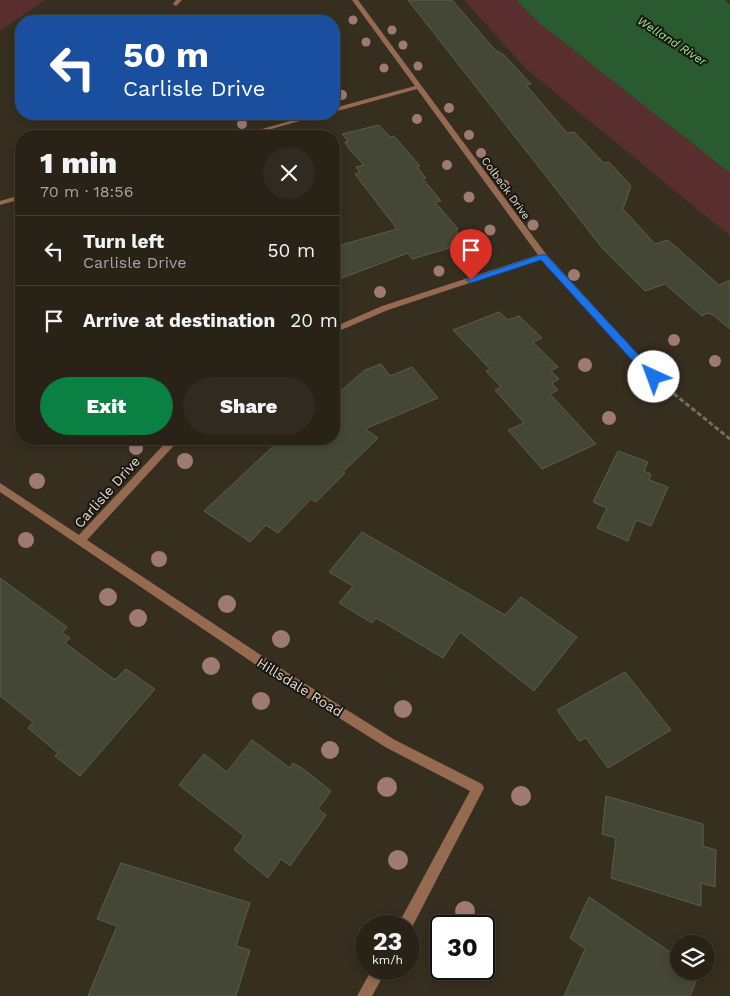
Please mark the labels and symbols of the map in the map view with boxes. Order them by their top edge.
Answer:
water label: Welland River [635,14,710,69]
street label: Colbeck Drive [479,155,533,222]
pin [450,229,492,280]
position arrow [627,350,679,402]
street label: Carlisle Drive [71,453,143,531]
street label: Hillsdale Road [254,654,346,720]
speed limit sign: 30 [430,915,495,980]

